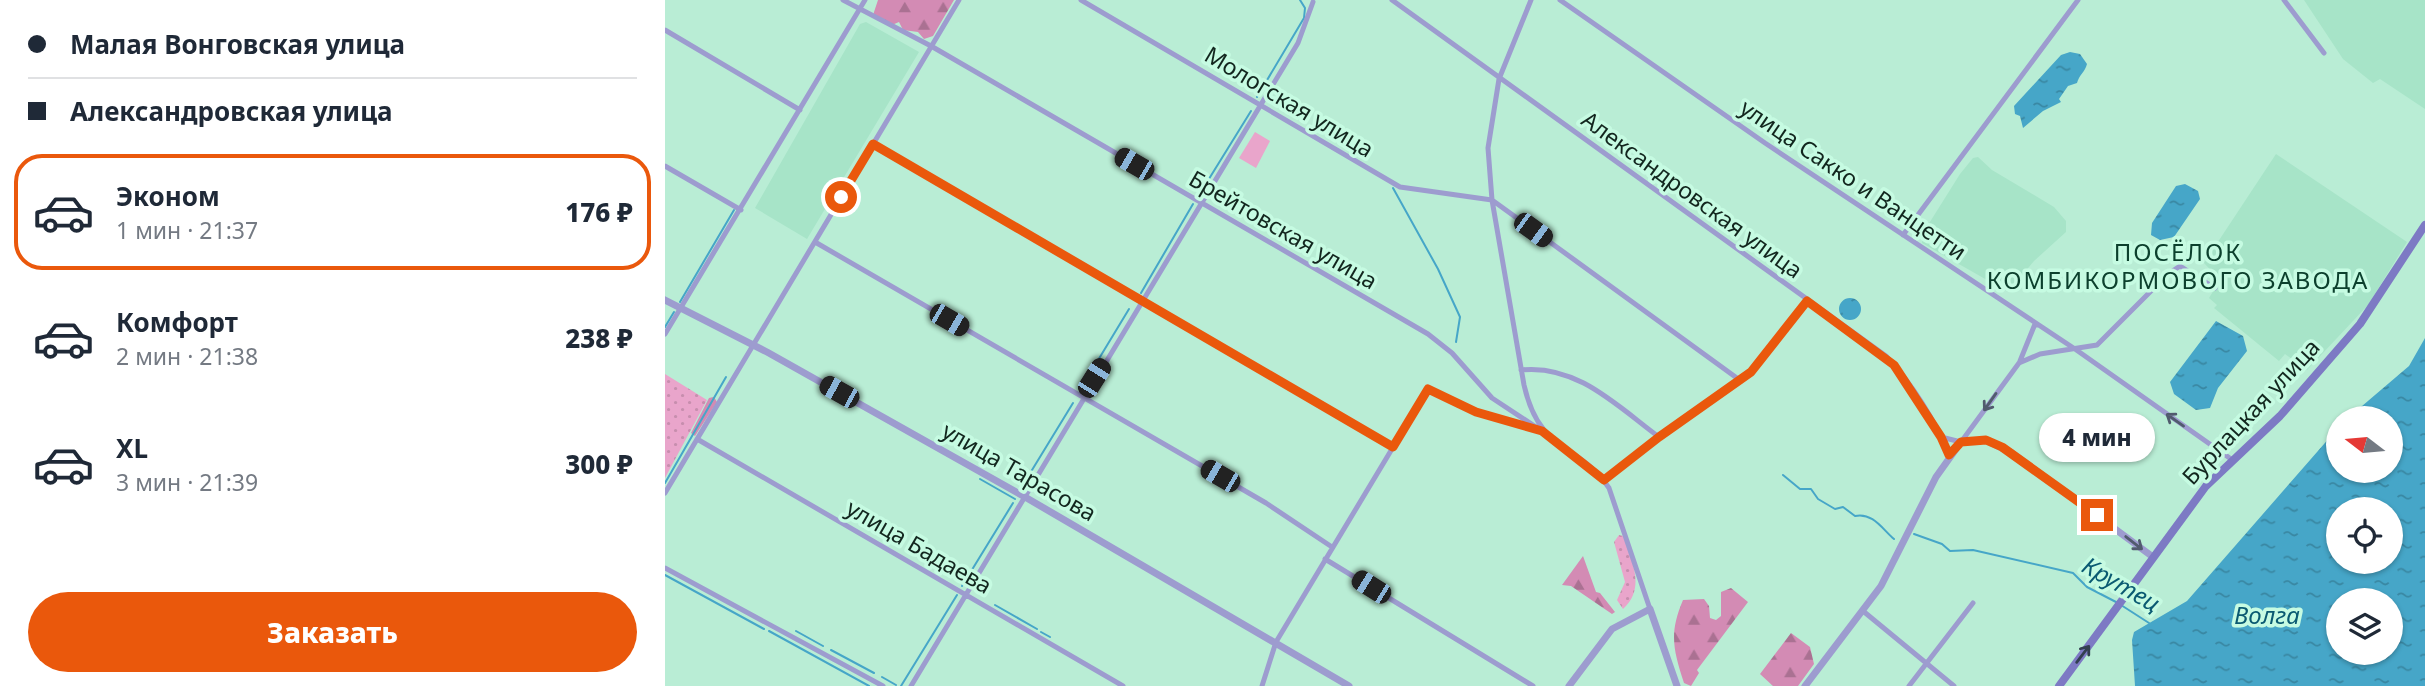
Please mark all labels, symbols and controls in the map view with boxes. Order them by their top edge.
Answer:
text: Малая Вонговская улица [70,26,405,62]
street label: Мологская улица [1199,38,1380,164]
street label: улица Сакко и Ванцетти [1734,91,1973,267]
text: Александровская улица [70,93,393,129]
street label: Александровская улица [1576,103,1809,285]
car [1111,144,1158,184]
street label: Брейтовская улица [1183,162,1384,296]
text: Эконом [116,178,220,214]
icon: car [32,181,95,244]
route start [825,181,857,213]
text: 176 ₽ [565,194,633,230]
car [1510,209,1557,251]
text: 1 мин · 21:37 [116,214,258,246]
district label: ПОСЁЛОК КОМБИКОРМОВОГО ЗАВОДА [1987,235,2369,296]
car [926,300,973,340]
text: Комфорт [116,304,238,340]
icon: car [32,307,95,370]
text: 238 ₽ [565,320,633,356]
street label: Бурлацкая улица [2174,331,2326,491]
text: 2 мин · 21:38 [116,340,258,372]
car [1074,355,1115,401]
car [816,373,863,411]
one-way arrow [1983,392,1997,411]
north arrow [2326,406,2403,483]
map controls [2326,406,2403,665]
one-way arrow [2166,413,2185,427]
street label: улица Тарасова [937,414,1102,528]
callout: 4 мин [2039,414,2155,462]
text: 4 мин [2062,421,2132,453]
text: XL [116,430,148,466]
icon: car [32,433,95,496]
text: 300 ₽ [565,446,633,482]
car [1197,456,1244,496]
text: 3 мин · 21:39 [116,466,258,498]
street label: улица Бадаева [841,491,998,601]
button: locate [2326,497,2403,574]
route end [2081,499,2113,531]
one-way arrow [2124,536,2143,551]
water label: Крутец [2077,548,2167,619]
car [1348,567,1395,607]
button: layers [2326,588,2403,665]
button: Заказать [28,592,637,672]
water label: Волга [2234,598,2300,631]
one-way arrow [2075,645,2090,664]

